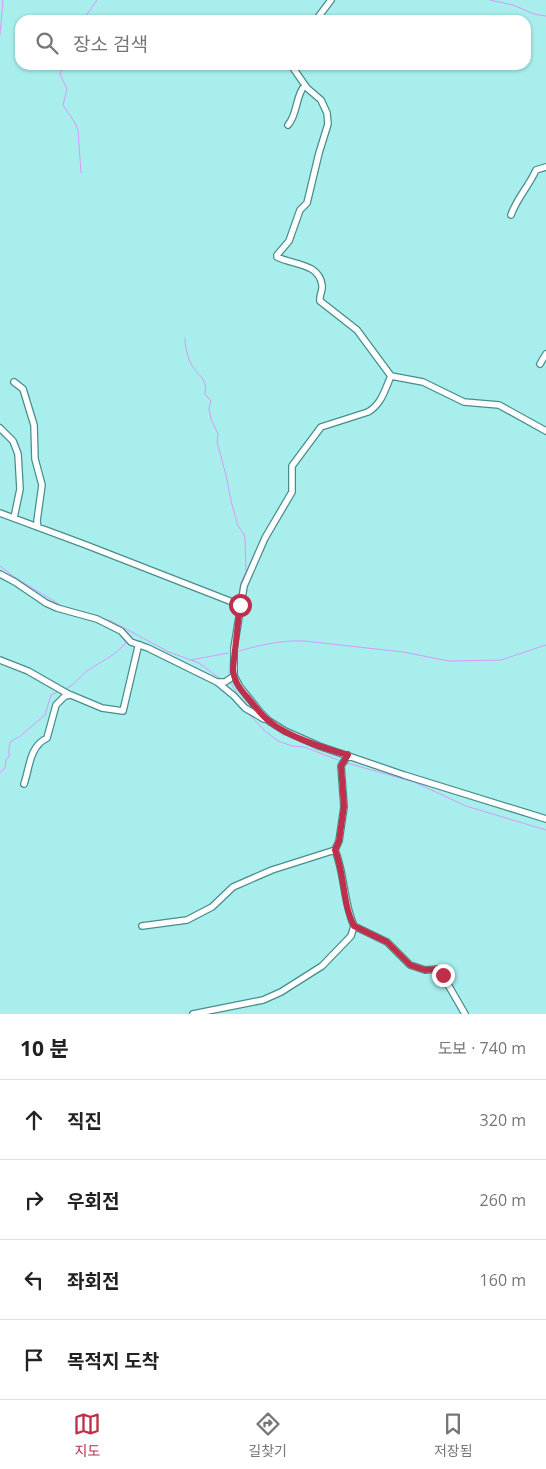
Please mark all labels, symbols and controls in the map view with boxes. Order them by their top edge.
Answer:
search box [15,15,531,70]
icon: search [33,29,61,57]
text: 장소 검색 [73,31,148,57]
route start [229,594,252,617]
route end [432,964,455,987]
text: 10 분 [20,1034,69,1062]
text: 도보 · 740 m [438,1037,526,1059]
icon: ahead [20,1106,48,1134]
text: 직진 [67,1108,102,1134]
text: 320 m [480,1109,526,1131]
icon: right [20,1186,48,1214]
text: 우회전 [67,1188,119,1214]
text: 260 m [480,1189,526,1211]
icon: left [20,1266,48,1294]
text: 좌회전 [67,1268,119,1294]
text: 160 m [480,1269,526,1291]
icon: arrive [20,1346,48,1374]
text: 목적지 도착 [67,1348,159,1374]
tab: 지도 [73,1410,101,1460]
tab: 길찾기 [248,1410,287,1460]
tab: 저장됨 [434,1410,473,1460]

